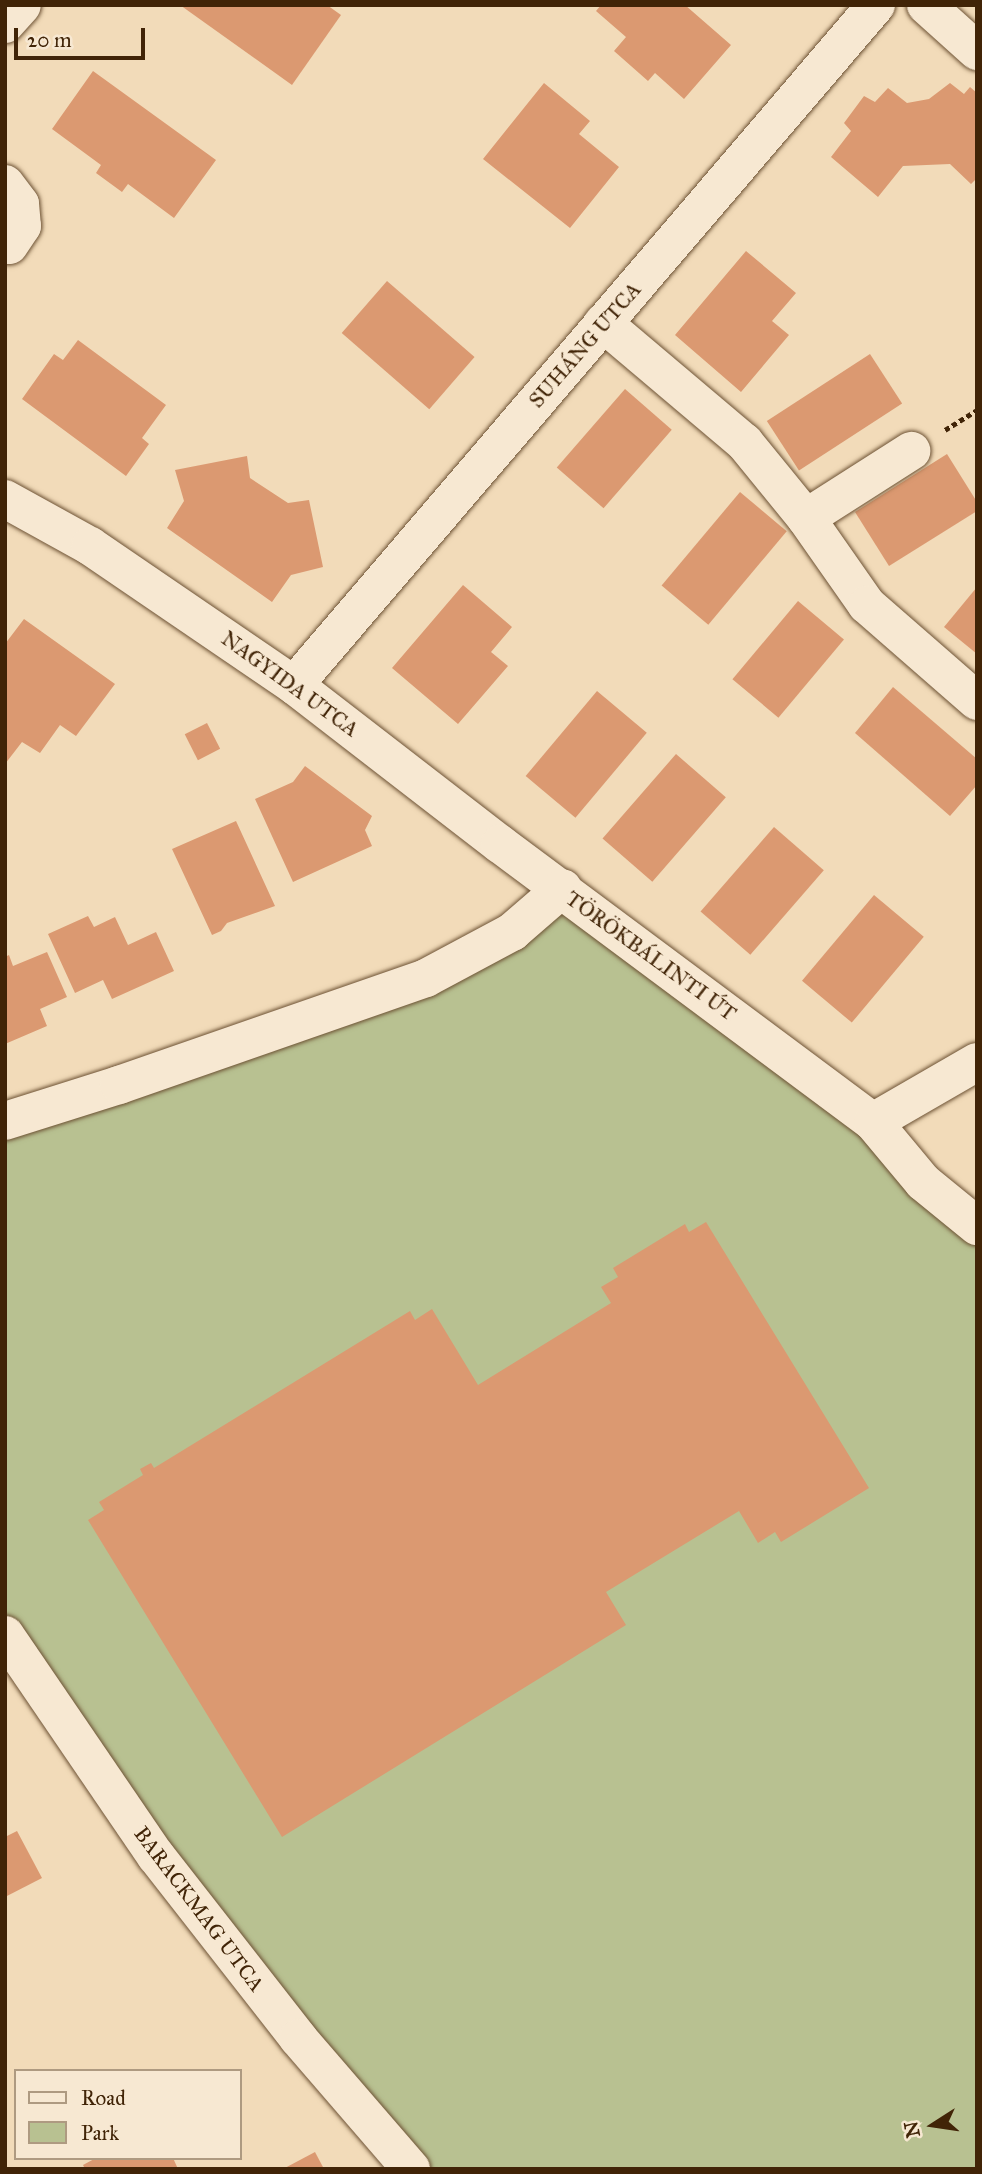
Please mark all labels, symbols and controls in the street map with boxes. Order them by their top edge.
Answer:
scale bar [18,14,149,58]
text: 20 m [27,27,72,53]
street label: SUHÁNG UTCA [524,277,646,413]
street label: NAGYIDA UTCA [216,626,364,742]
street label: TÖRÖKBÁLINTI ÚT [561,886,741,1026]
street label: BARACKMAG UTCA [129,1821,269,1997]
legend [14,2069,242,2160]
text: Road [81,2085,126,2111]
north arrow [898,2090,968,2160]
text: N [899,2119,925,2140]
text: Park [81,2120,119,2146]

